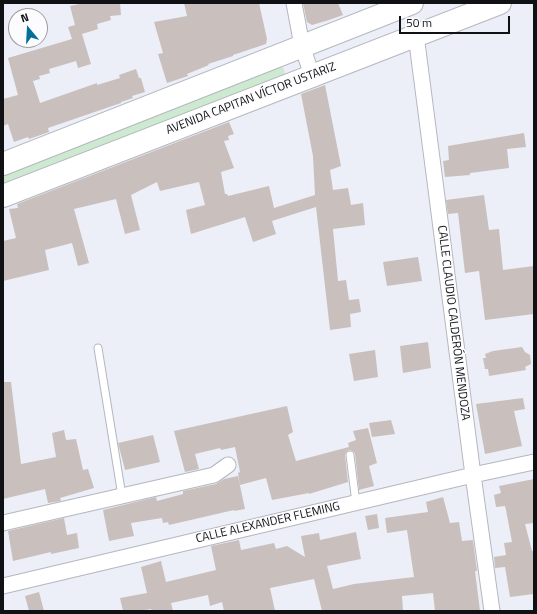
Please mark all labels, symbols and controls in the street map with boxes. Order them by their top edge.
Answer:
north arrow [8,8,48,48]
scale bar [401,8,512,34]
text: N [19,9,31,26]
text: 50 m [406,13,432,32]
street label: AVENIDA CAPITAN VÍCTOR USTARIZ [164,60,338,138]
street label: CALLE CLAUDIO CALDERÓN MENDOZA [434,225,472,421]
street label: CALLE ALEXANDER FLEMING [194,499,342,547]

